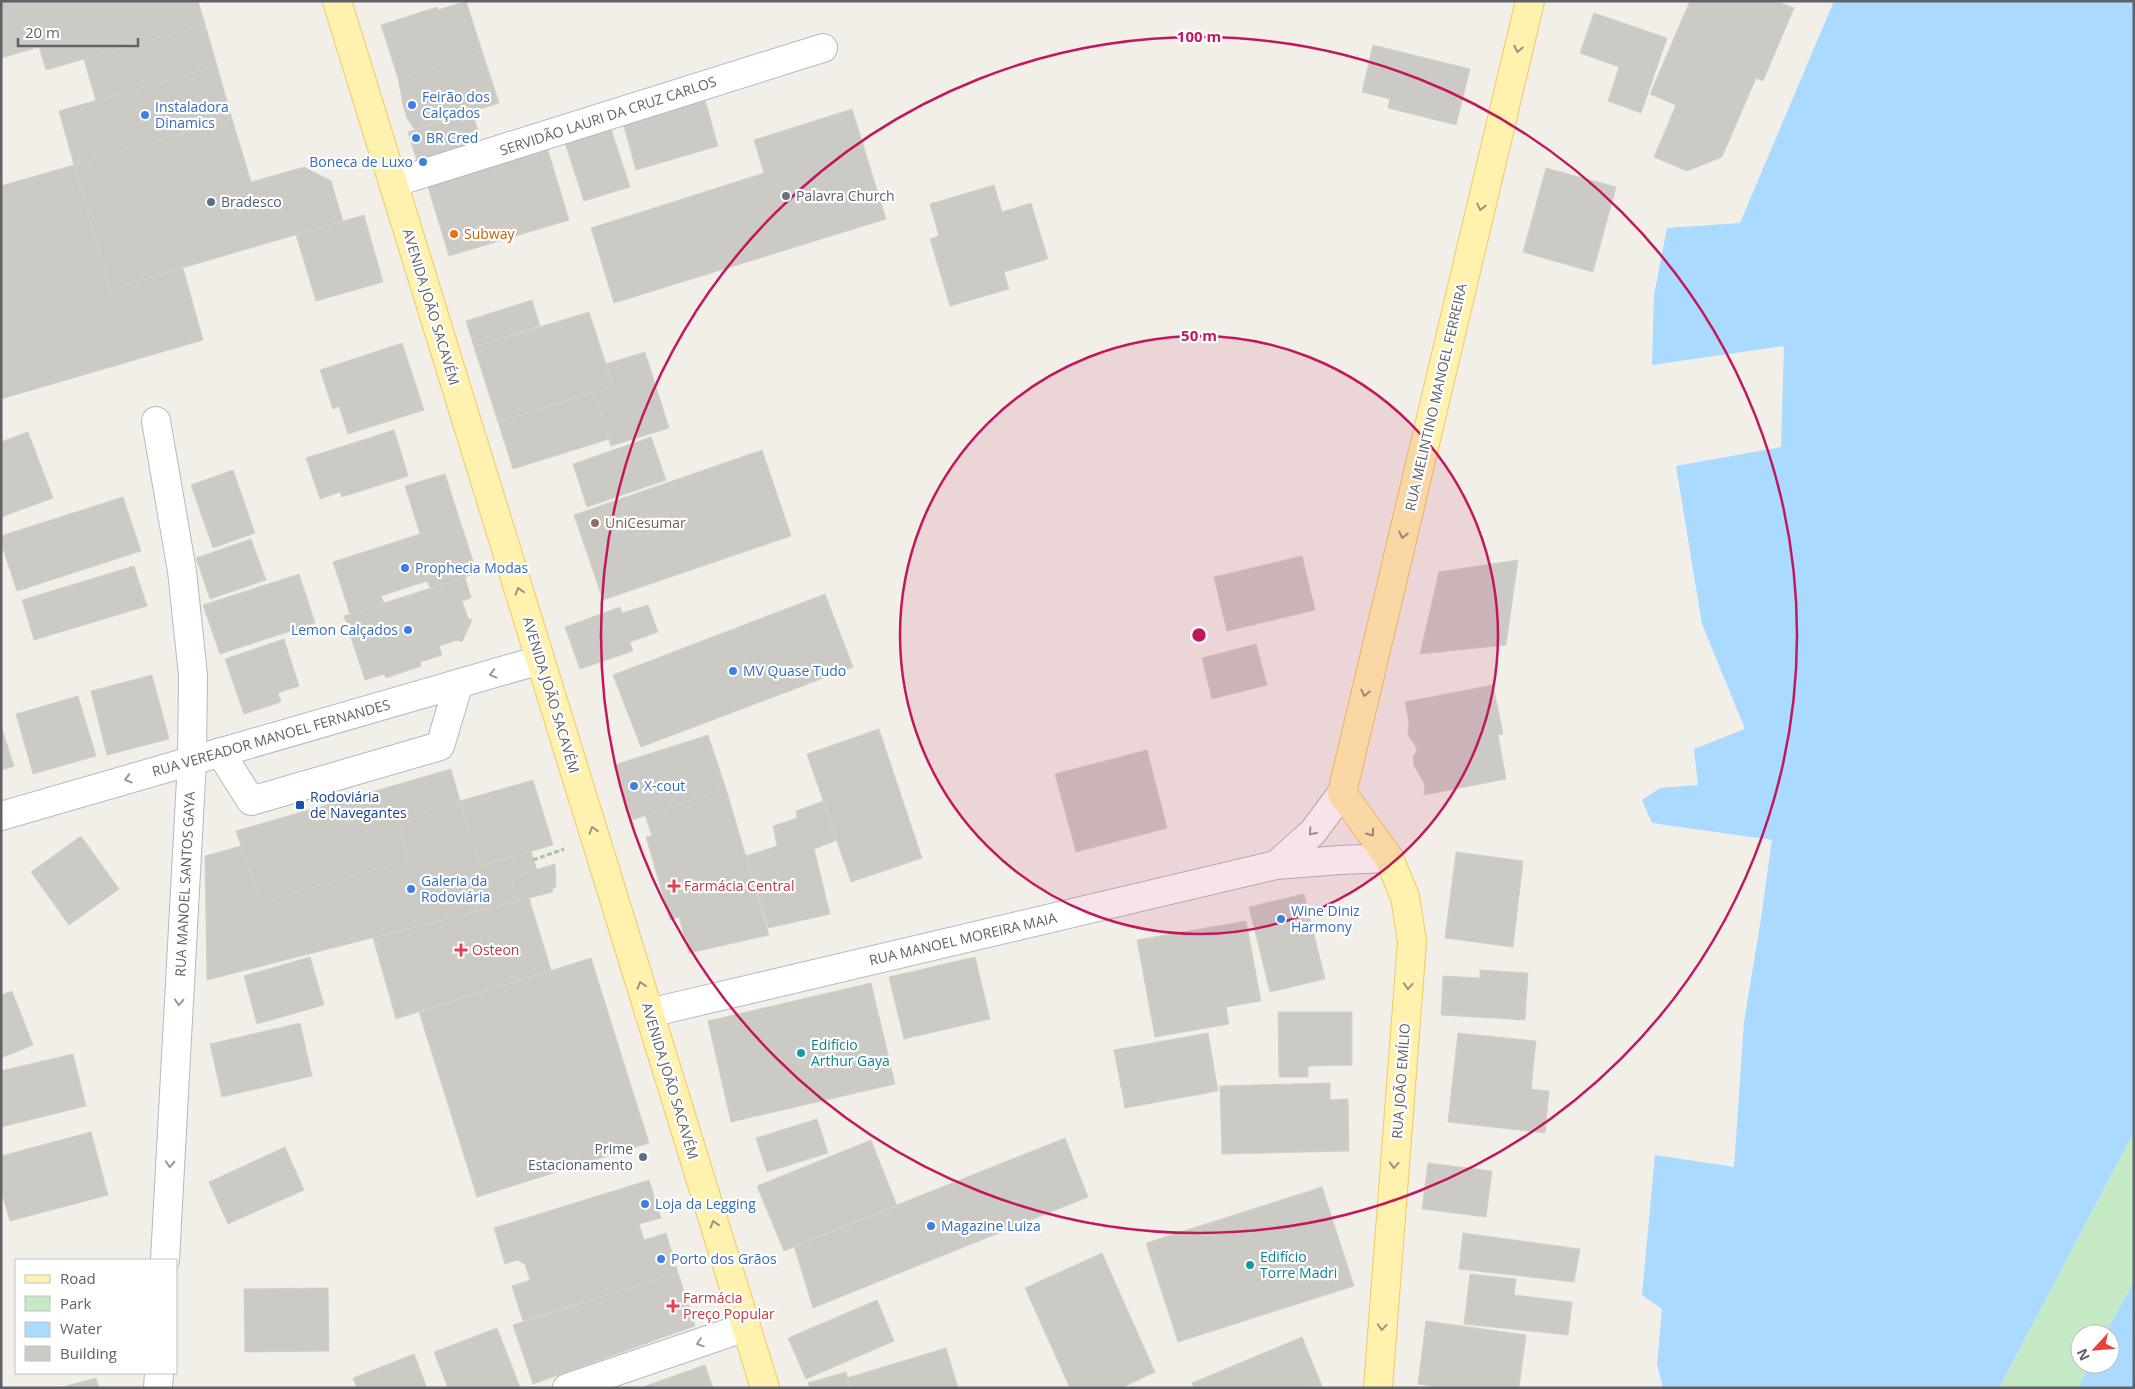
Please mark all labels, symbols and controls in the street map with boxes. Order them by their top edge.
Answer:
scale bar [18,15,138,47]
text: 20 m [25,22,60,42]
text: 100 m [1177,26,1221,46]
one-way arrow [1513,44,1524,53]
street label: SERVIDÃO LAURI DA CRUZ CARLOS [497,71,719,160]
place label: Feirão dos Calçados [422,87,490,122]
place label: Instaladora Dinamics [155,97,229,132]
marker: Feirão dos Calçados [406,99,418,111]
marker: Instaladora Dinamics [139,109,151,121]
place label: BR Cred [426,128,478,147]
marker: BR Cred [410,132,422,144]
place label: Boneca de Luxo [309,152,413,171]
marker: Boneca de Luxo [417,156,429,168]
place label: Palavra Church [796,186,895,205]
marker: Palavra Church [780,190,792,202]
place label: Bradesco [221,192,282,211]
marker: Bradesco [205,196,217,208]
one-way arrow [1476,202,1487,211]
place label: Subway [464,224,515,243]
street label: AVENIDA JOÃO SACAVÉM [399,226,464,388]
marker: Subway [448,228,460,240]
street label: RUA MELINTINO MANOEL FERREIRA [1400,281,1471,513]
text: 50 m [1181,325,1217,345]
place label: UniCesumar [605,513,686,532]
marker: UniCesumar [589,517,601,529]
one-way arrow [1398,531,1409,540]
place label: Prophecia Modas [415,558,529,577]
marker: Prophecia Modas [399,562,411,574]
one-way arrow [514,588,524,596]
street label: AVENIDA JOÃO SACAVÉM [519,614,584,776]
place label: Lemon Calçados [291,620,398,639]
marker: Lemon Calçados [402,624,414,636]
centre of rings [1190,626,1208,644]
place label: MV Quase Tudo [743,661,846,680]
marker: MV Quase Tudo [727,665,739,677]
one-way arrow [489,668,498,678]
one-way arrow [1360,689,1371,698]
street label: RUA VEREADOR MANOEL FERNANDES [150,694,392,781]
one-way arrow [124,773,132,784]
place label: X-cout [644,776,685,795]
marker: X-cout [628,780,640,792]
place label: Rodoviária de Navegantes [310,787,407,822]
street label: RUA MANOEL SANTOS GAYA [170,791,199,977]
marker: Rodoviária de Navegantes [294,799,306,811]
one-way arrow [588,826,598,835]
one-way arrow [1309,826,1318,835]
one-way arrow [1365,827,1374,837]
place label: Galeria da Rodoviária [421,871,490,906]
place label: Farmácia Central [684,876,794,895]
marker: Farmácia Central [668,880,680,892]
marker: Galeria da Rodoviária [405,883,417,895]
place label: Wine Diniz Harmony [1291,901,1360,936]
street label: RUA MANOEL MOREIRA MAIA [867,908,1059,969]
marker: Wine Diniz Harmony [1275,913,1287,925]
place label: Osteon [472,940,519,959]
marker: Osteon [454,943,468,957]
one-way arrow [636,982,646,990]
one-way arrow [1403,982,1414,990]
one-way arrow [174,998,185,1006]
street label: AVENIDA JOÃO SACAVÉM [638,1000,703,1162]
street label: RUA JOÃO EMÍLIO [1387,1022,1414,1139]
place label: Edifício Arthur Gaya [811,1035,890,1070]
marker: Edifício Arthur Gaya [795,1047,807,1059]
place label: Prime Estacionamento [528,1139,633,1174]
marker: Prime Estacionamento [637,1151,649,1163]
one-way arrow [165,1160,176,1168]
one-way arrow [1389,1162,1400,1170]
place label: Loja da Legging [655,1194,756,1213]
marker: Loja da Legging [639,1198,651,1210]
place label: Magazine Luiza [941,1216,1041,1235]
marker: Magazine Luiza [925,1220,937,1232]
one-way arrow [710,1221,720,1229]
place label: Edifício Torre Madri [1260,1247,1337,1282]
place label: Porto dos Grãos [671,1249,777,1268]
marker: Porto dos Grãos [655,1253,667,1265]
legend [15,1259,178,1374]
marker: Edifício Torre Madri [1244,1259,1256,1271]
text: Road [60,1268,96,1288]
place label: Farmácia Preço Popular [683,1288,775,1323]
text: Park [60,1293,91,1313]
marker: Farmácia Preço Popular [667,1300,679,1312]
text: Water [60,1318,102,1338]
one-way arrow [1377,1324,1388,1332]
north arrow [2070,1324,2120,1374]
one-way arrow [696,1337,704,1347]
text: Building [60,1343,117,1363]
text: N [2072,1346,2094,1364]

